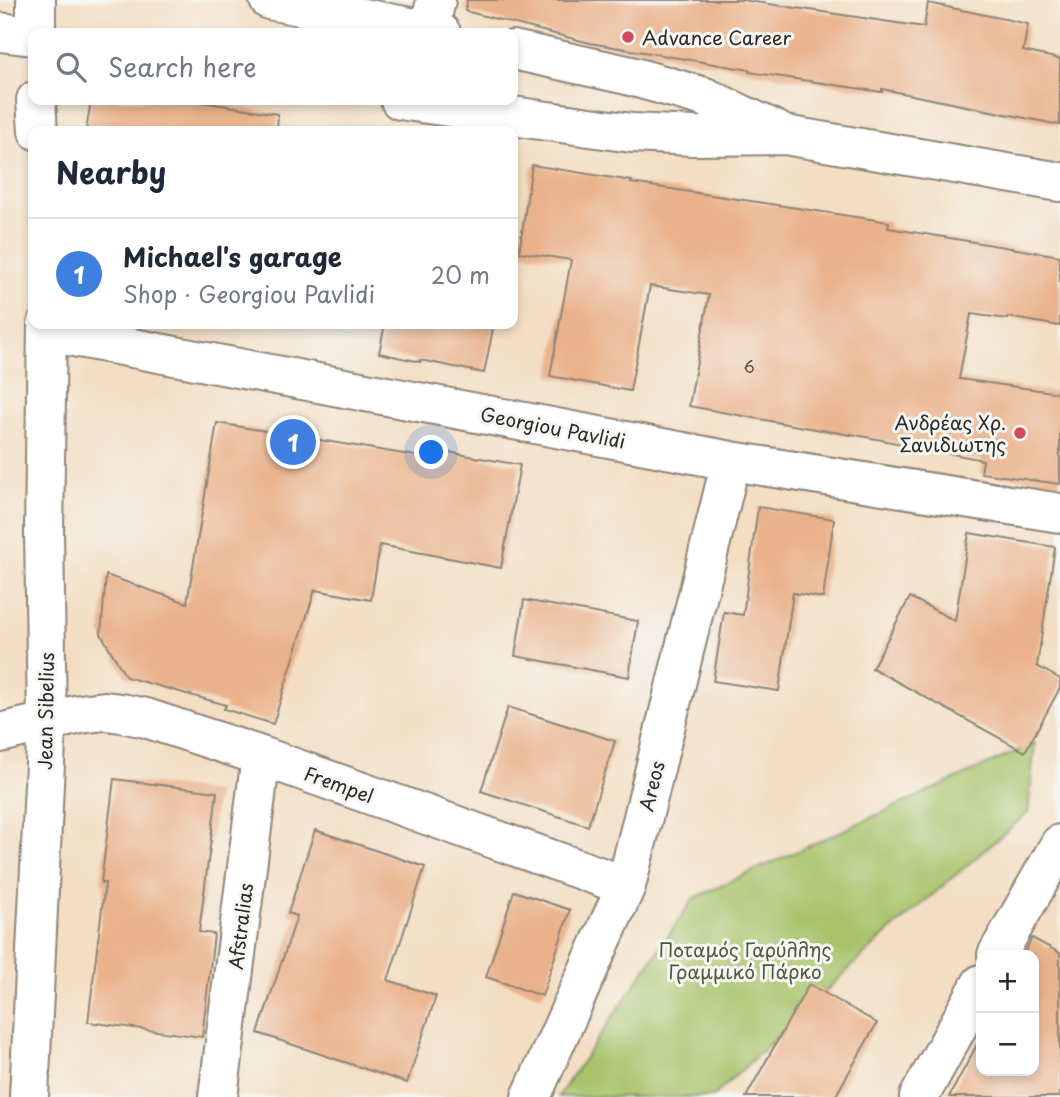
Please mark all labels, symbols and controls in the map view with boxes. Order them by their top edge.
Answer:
place label: Advance Career [642,23,792,51]
search box [28,28,518,105]
marker: Advance Career [620,29,636,45]
text: Search here [108,47,257,86]
icon: search [52,48,90,86]
text: Nearby [56,149,166,194]
text: Michael's garage [123,237,342,276]
text: 1 [74,257,85,292]
text: 20 m [431,257,490,292]
text: Shop · Georgiou Pavlidi [123,276,375,311]
house number: 6 [743,354,755,378]
street label: Georgiou Pavlidi [478,399,628,455]
place label: Ανδρέας Χρ. Σανιδιωτης [894,408,1006,458]
pin: 1 [270,416,316,468]
marker: Ανδρέας Χρ. Σανιδιωτης [1012,425,1028,441]
your location [414,435,448,469]
street label: Jean Sibelius [30,652,60,770]
street label: Areos [631,758,671,814]
street label: Frempel [300,759,378,809]
street label: Afstralias [221,881,259,971]
park label: Ποταμός Γαρύλλης Γραμμικό Πάρκο [659,935,831,985]
map controls [976,950,1039,1076]
button: + [976,950,1039,1013]
button: − [976,1013,1039,1076]

